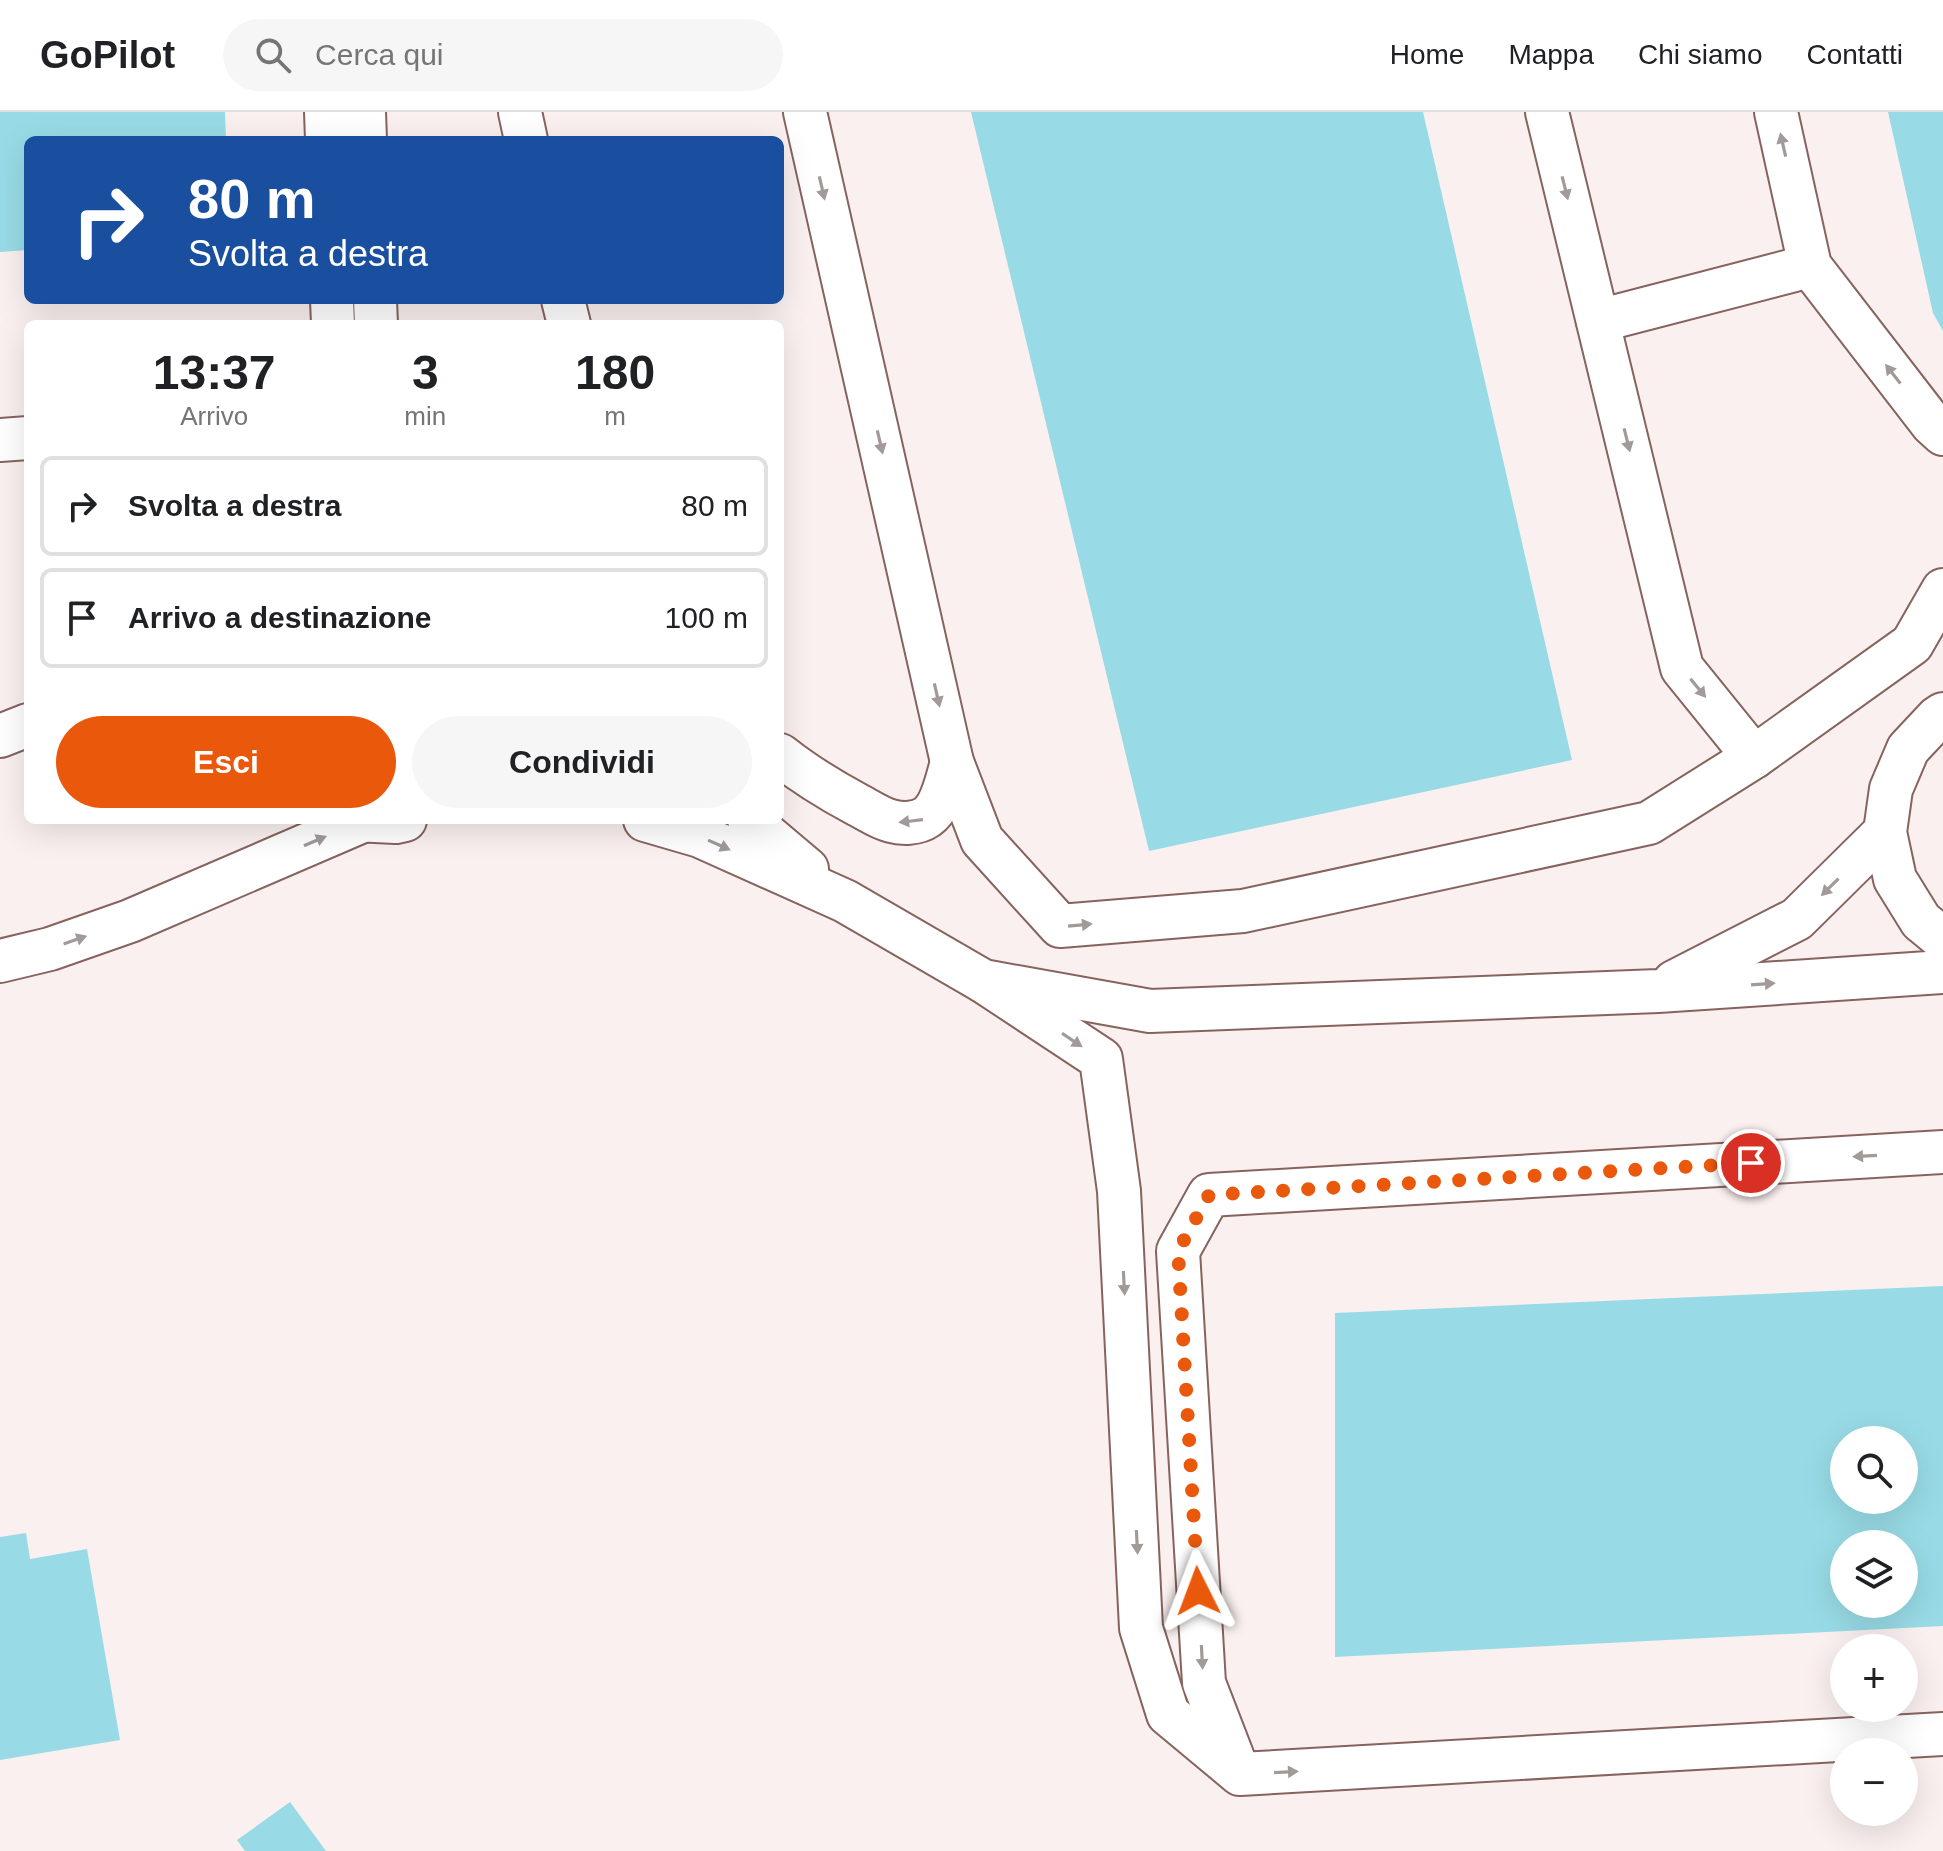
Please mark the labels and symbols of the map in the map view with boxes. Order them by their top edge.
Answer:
one-way arrow [1776,133,1789,158]
one-way arrow [1560,175,1572,200]
one-way arrow [816,176,829,201]
one-way arrow [1886,364,1902,384]
one-way arrow [1621,428,1633,453]
one-way arrow [874,429,887,454]
one-way arrow [1689,678,1706,698]
one-way arrow [931,683,944,708]
one-way arrow [898,814,923,827]
one-way arrow [303,834,327,847]
one-way arrow [707,838,731,851]
one-way arrow [1821,877,1840,895]
one-way arrow [1068,918,1093,931]
one-way arrow [63,934,87,946]
one-way arrow [1751,977,1776,990]
one-way arrow [1061,1032,1082,1047]
pin [1717,1129,1785,1197]
one-way arrow [1852,1150,1877,1163]
one-way arrow [1118,1271,1131,1296]
one-way arrow [1131,1530,1144,1555]
position arrow [1156,1549,1240,1633]
one-way arrow [1196,1645,1209,1670]
one-way arrow [1274,1765,1299,1778]

